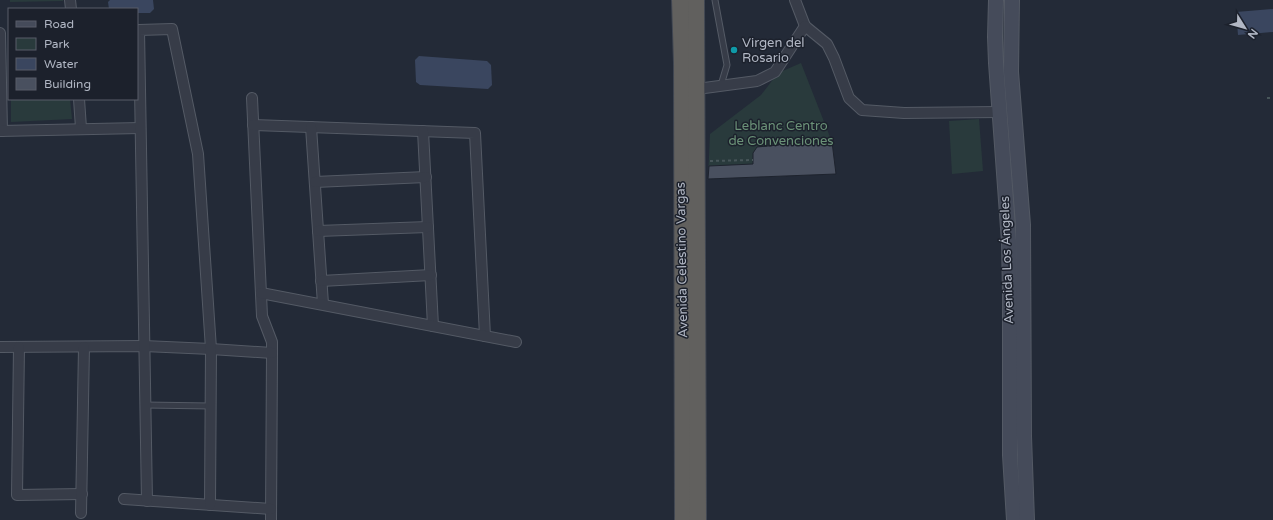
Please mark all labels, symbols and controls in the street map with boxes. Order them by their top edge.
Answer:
legend [8,8,138,100]
north arrow [1225,8,1265,48]
text: Road [44,17,74,31]
text: N [1245,26,1260,41]
place label: Virgen del Rosario [742,35,805,66]
text: Park [44,37,70,51]
marker: Virgen del Rosario [729,45,739,55]
text: Water [44,57,79,71]
text: Building [44,77,91,91]
park label: Leblanc Centro de Convenciones [728,118,834,149]
street label: Avenida Celestino Vargas [673,182,691,338]
street label: Avenida Los Ángeles [997,196,1017,324]

